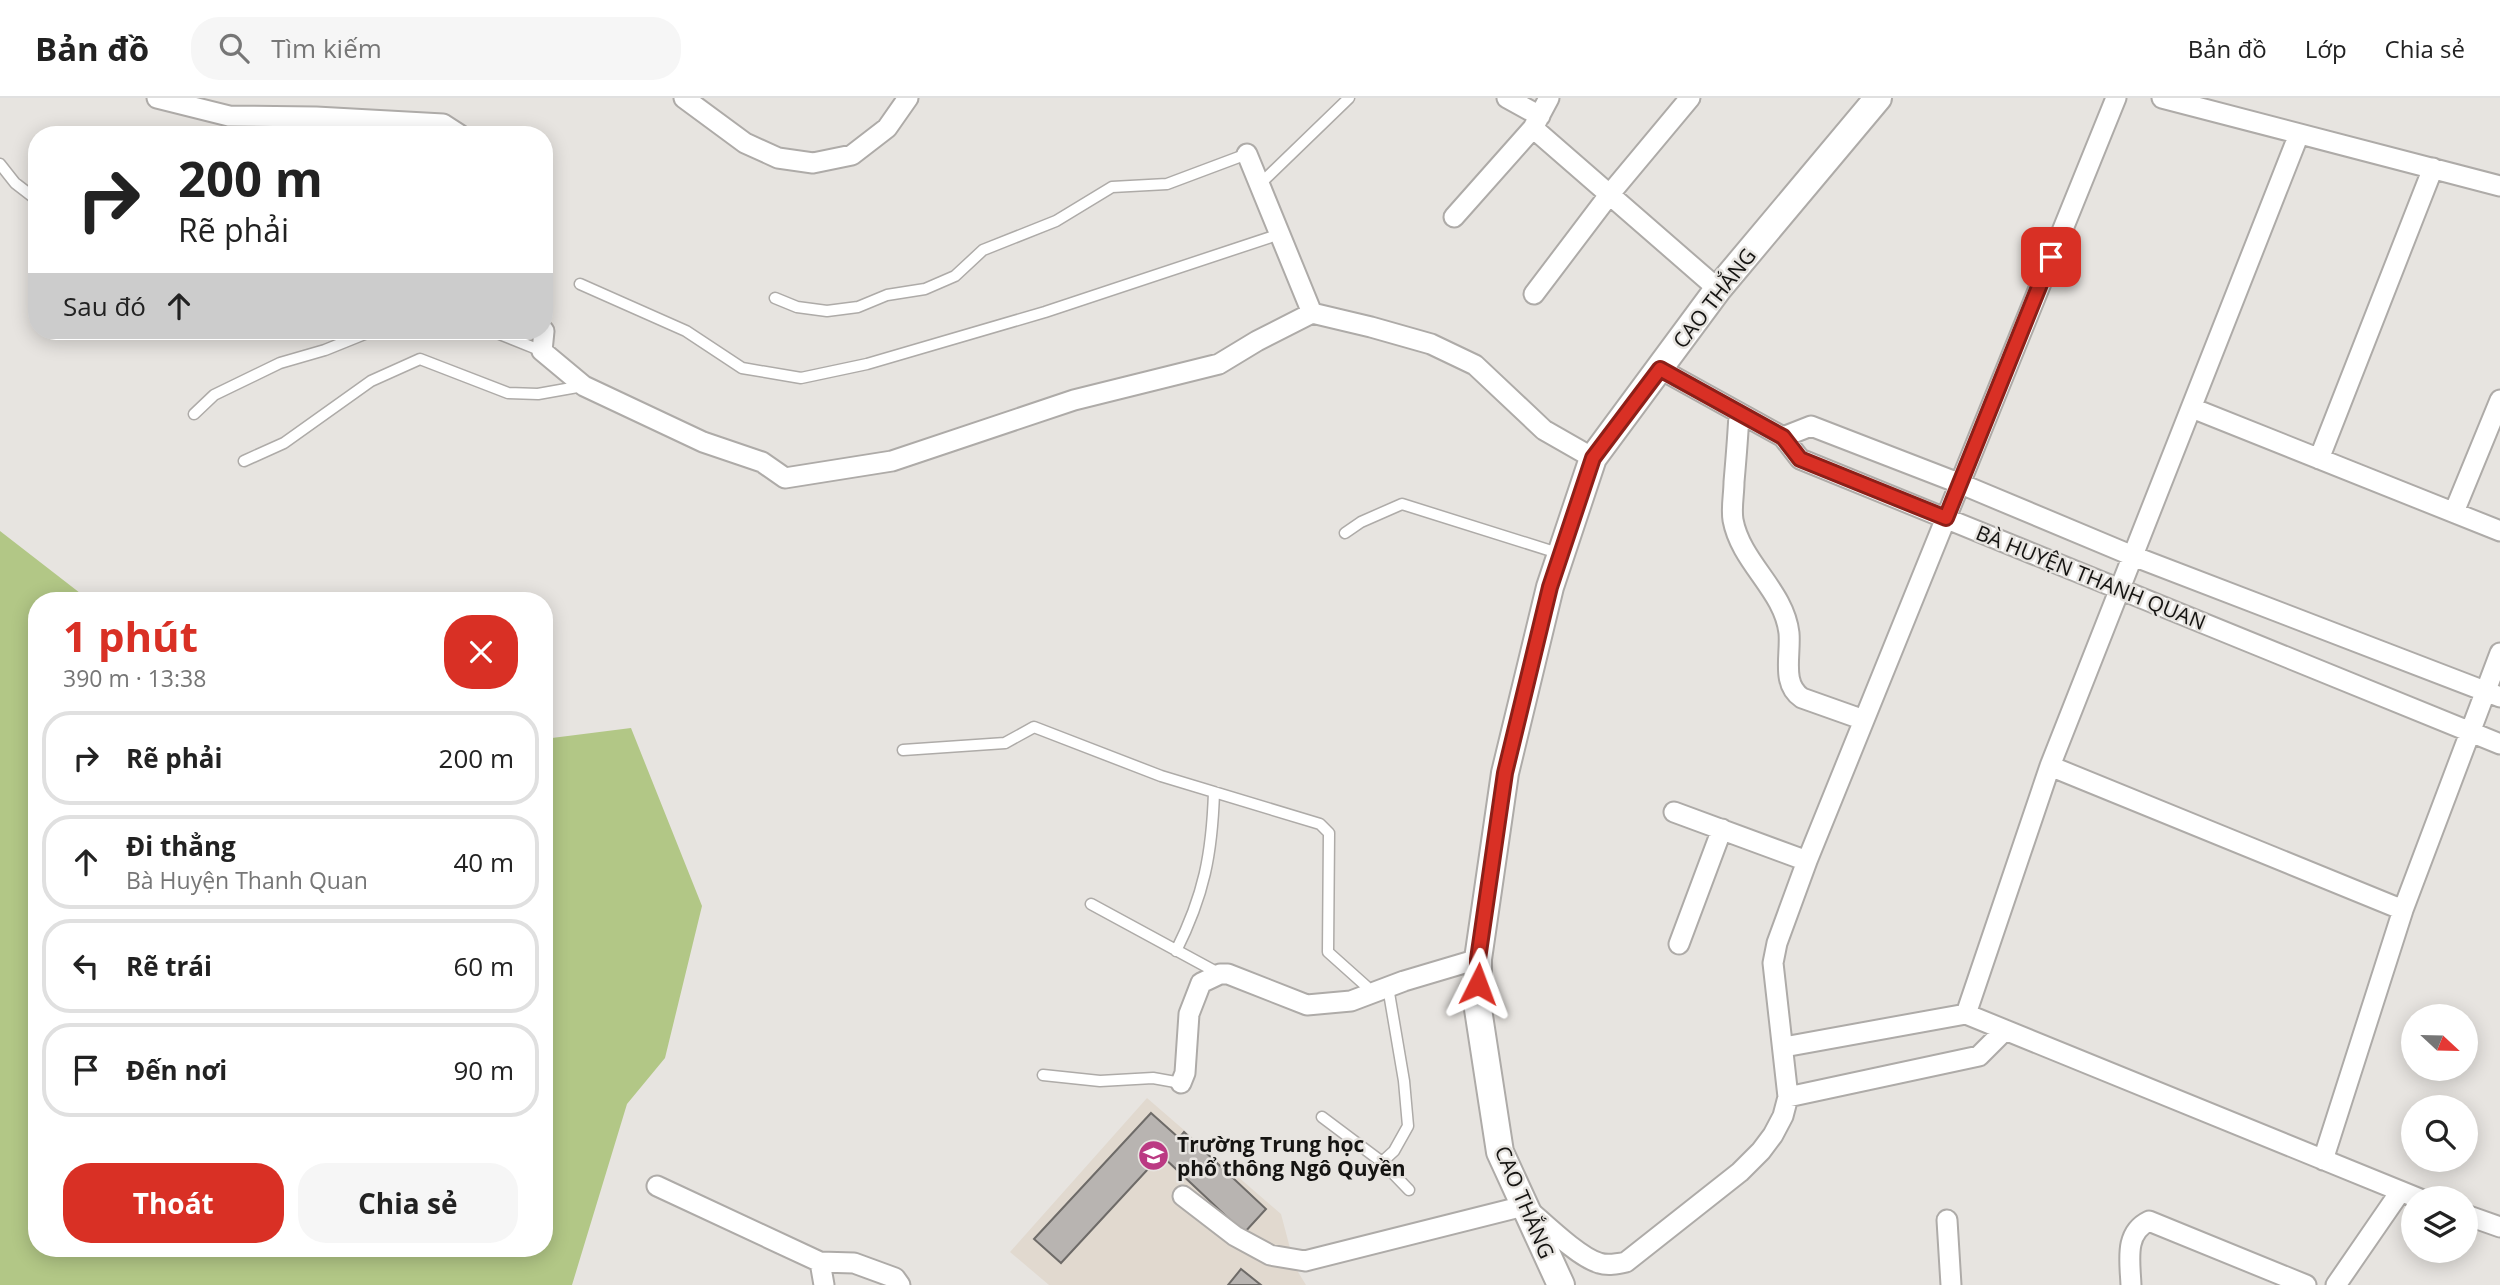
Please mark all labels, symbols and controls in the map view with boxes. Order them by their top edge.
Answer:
search box [191,17,681,80]
text: Bản đồ [35,26,149,71]
icon: search [215,29,253,67]
text: Tìm kiếm [271,30,382,66]
text: Bản đồ [2188,32,2267,65]
text: Lớp [2305,32,2347,65]
text: Chia sẻ [2385,32,2465,65]
text: 200 m [178,145,323,211]
icon: right [63,154,154,245]
text: Rẽ phải [178,208,289,251]
pin [2021,227,2081,287]
icon: arrive [2032,238,2070,276]
street label: CAO THẮNG [1665,242,1762,354]
icon: ahead [160,287,198,325]
text: Sau đó [63,288,146,324]
street label: BÀ HUYỆN THANH QUAN [1972,518,2210,636]
text: 1 phút [63,607,198,664]
button: close [444,615,518,689]
text: 390 m · 13:38 [63,662,206,694]
icon: right [67,739,105,777]
text: Rẽ phải [126,740,222,776]
text: 200 m [439,740,514,776]
text: Đi thẳng [126,828,236,864]
icon: ahead [67,843,105,881]
text: 40 m [453,844,514,880]
text: Bà Huyện Thanh Quan [126,864,368,896]
icon: left [67,947,105,985]
position arrow [1441,947,1515,1021]
text: Rẽ trái [126,948,212,984]
text: 60 m [453,948,514,984]
north arrow [2401,1004,2478,1082]
map controls [2401,1004,2478,1263]
icon: arrive [67,1051,105,1089]
text: Đến nơi [126,1052,227,1088]
text: 90 m [453,1052,514,1088]
button: search [2401,1095,2478,1172]
place label: Trường Trung học phổ thông Ngô Quyền [1177,1130,1406,1182]
school or university icon: Trường Trung học phổ thông Ngô Quyền [1137,1139,1171,1173]
street label: CAO THẮNG [1489,1141,1562,1263]
button: Thoát [63,1163,284,1243]
button: Chia sẻ [298,1163,518,1243]
button: layers [2401,1186,2478,1263]

